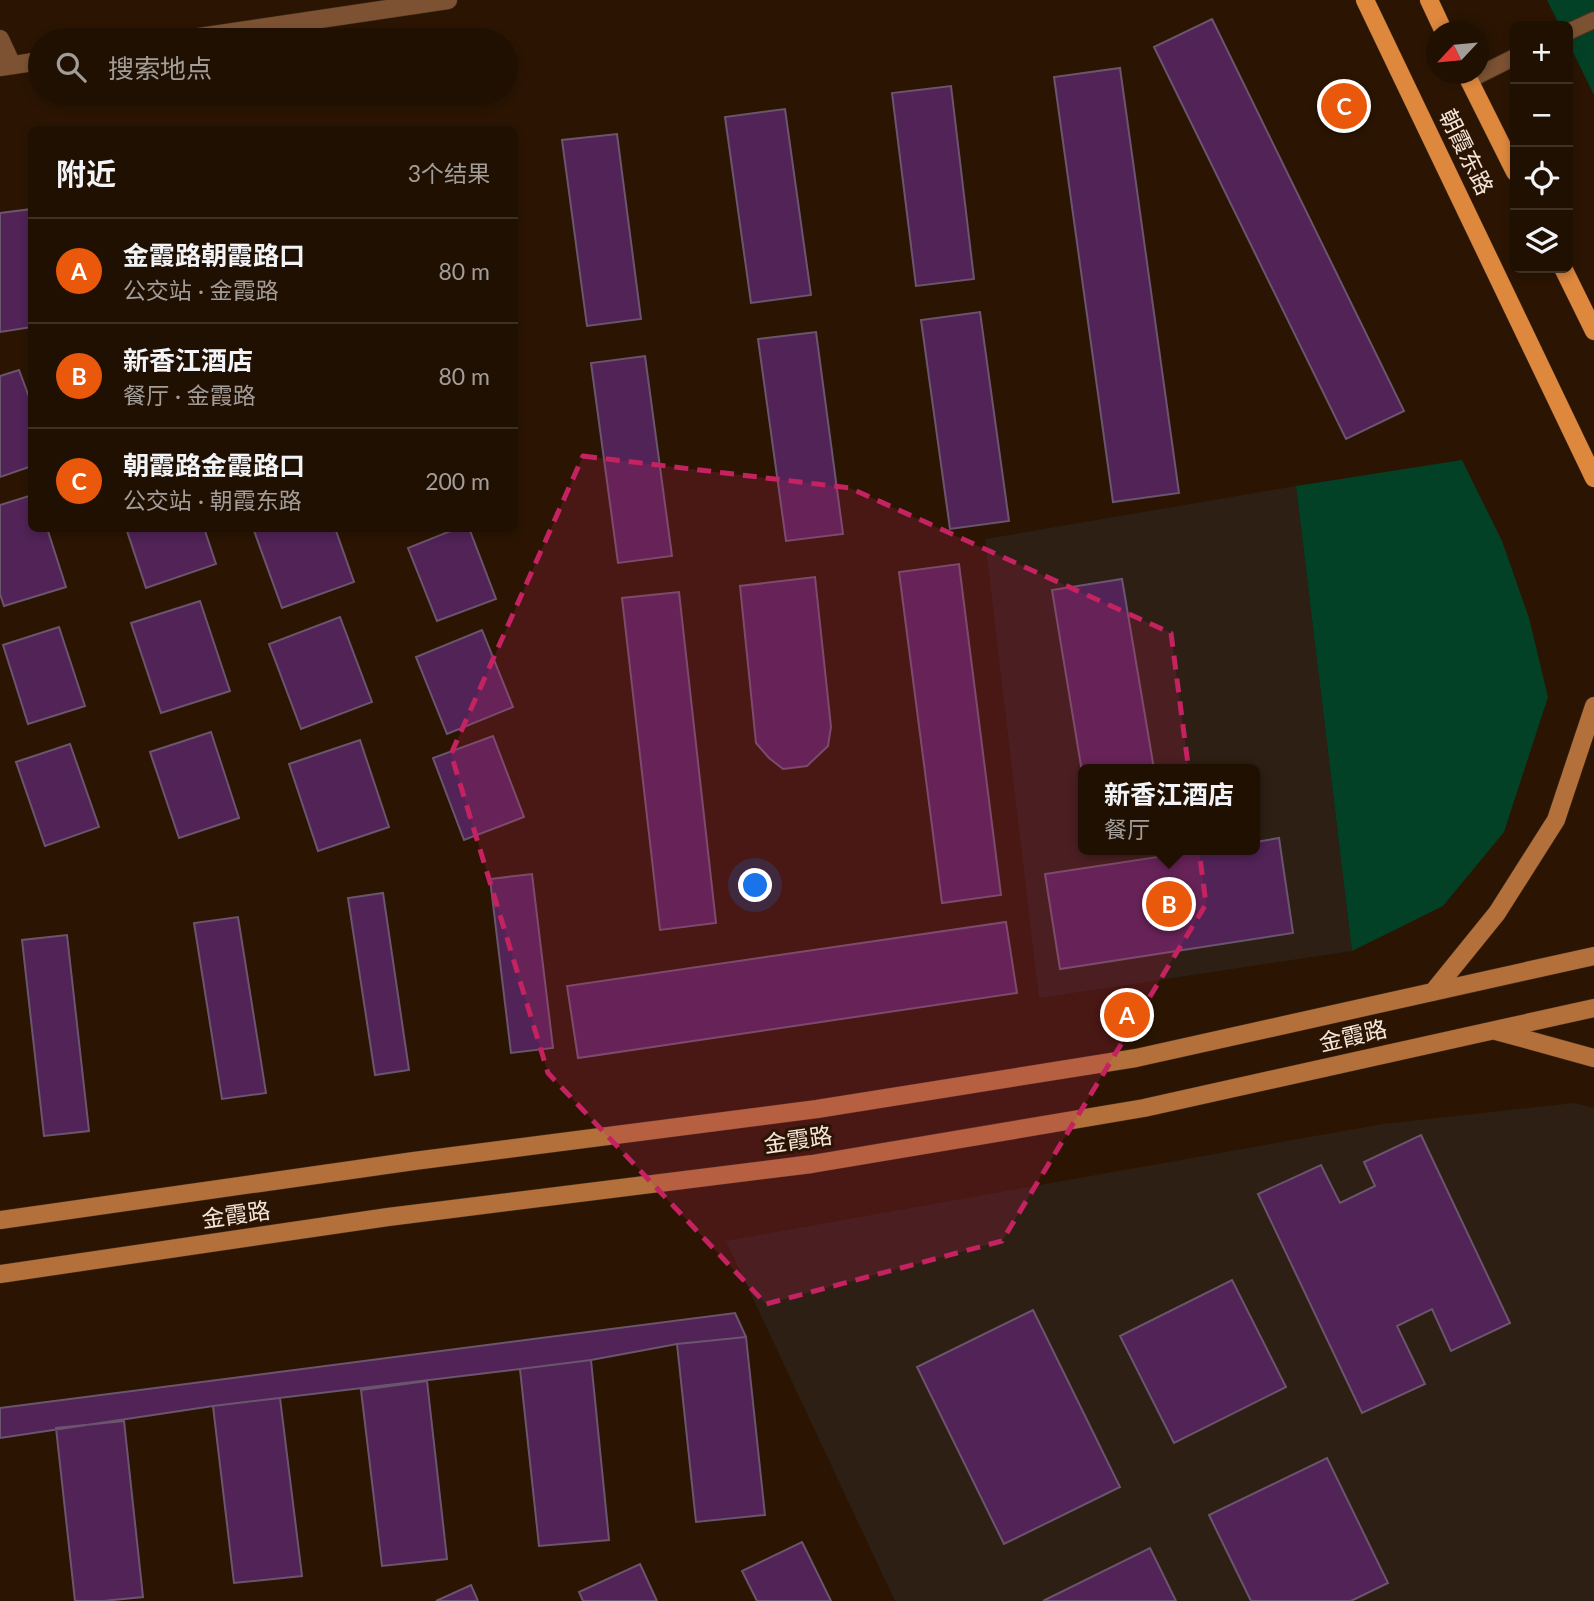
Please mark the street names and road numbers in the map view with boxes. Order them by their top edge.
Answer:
street label: 朝霞东路 [1434,104,1500,199]
street label: 金霞路 [1316,1014,1390,1056]
street label: 金霞路 [762,1120,834,1158]
street label: 金霞路 [200,1195,272,1233]

